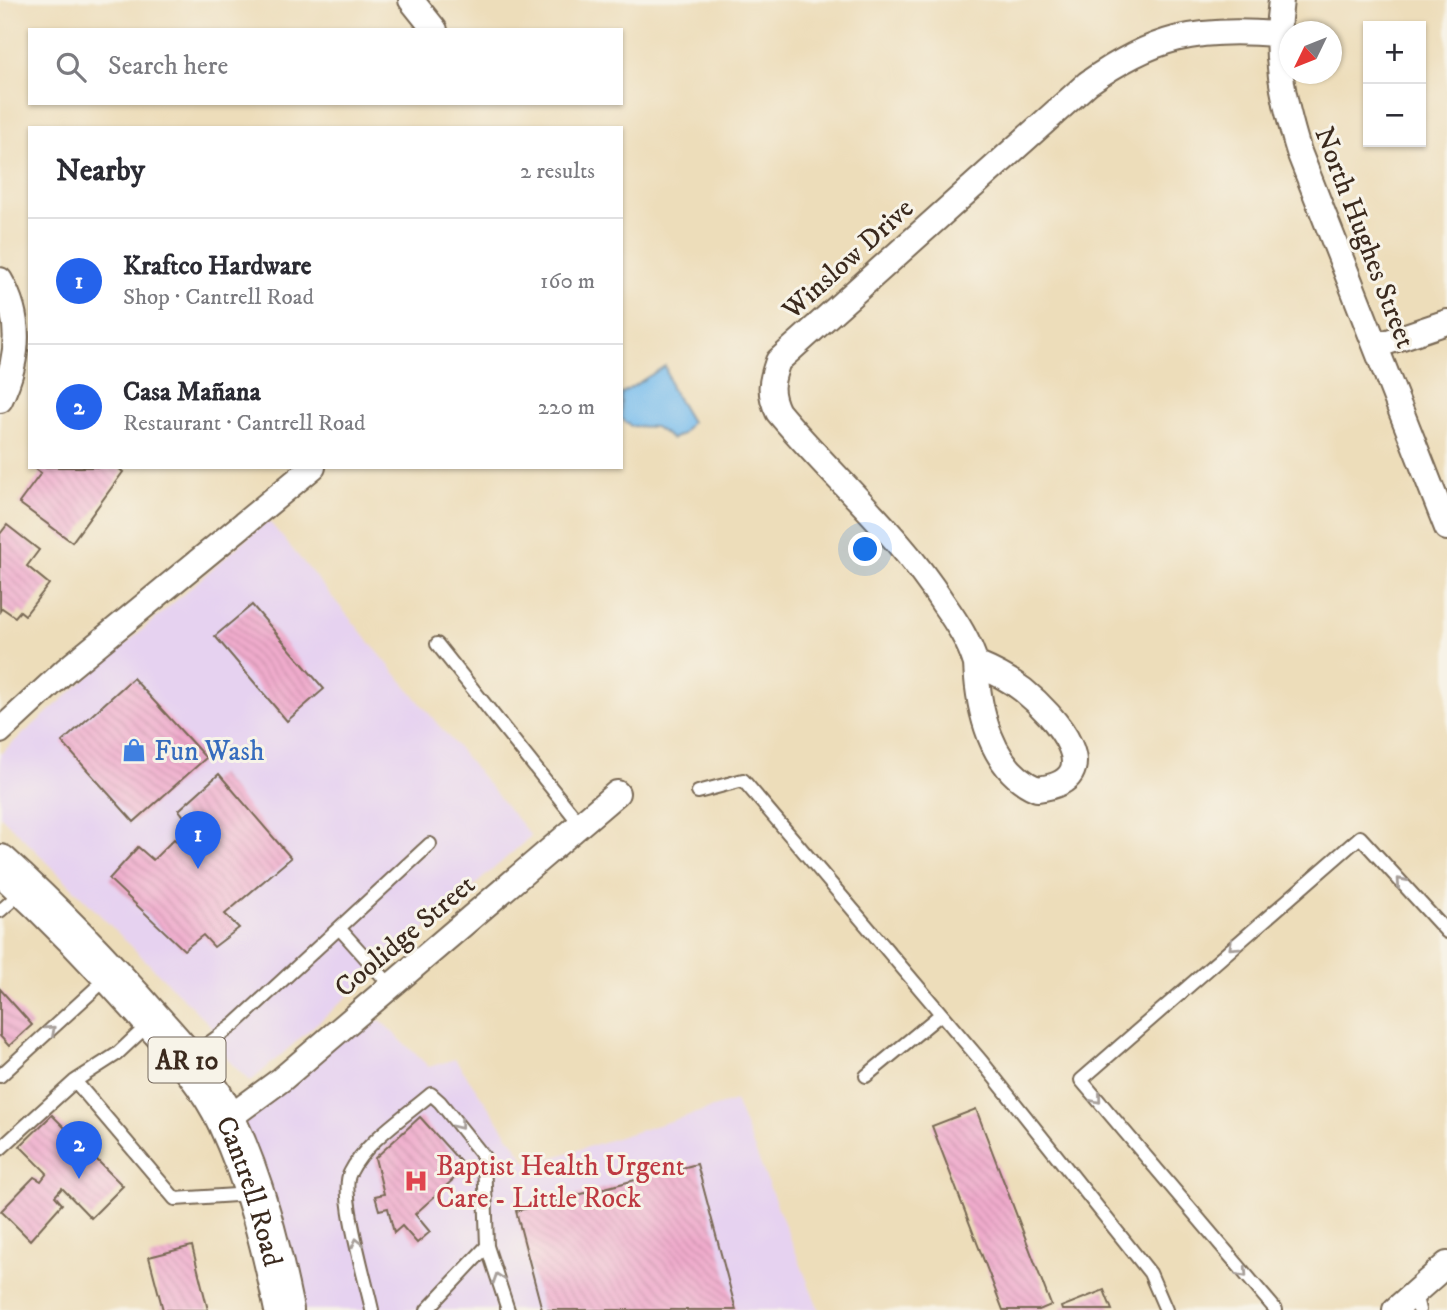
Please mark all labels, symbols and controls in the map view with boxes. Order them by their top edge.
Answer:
north arrow [1279,21,1342,84]
map controls [1363,21,1426,147]
button: + [1363,21,1426,84]
search box [28,28,623,105]
icon: search [52,48,90,86]
text: Search here [108,50,228,83]
button: − [1363,84,1426,147]
street label: North Hughes Street [1306,122,1423,353]
text: Nearby [56,153,145,190]
text: 2 results [520,157,595,186]
street label: Winslow Drive [774,191,921,328]
text: Kraftco Hardware [123,250,311,283]
text: 1 [75,267,83,296]
text: 160 m [540,267,595,296]
text: Shop · Cantrell Road [123,283,314,312]
text: Casa Mañana [123,376,261,409]
text: 2 [73,393,85,422]
text: 220 m [538,393,595,422]
text: Restaurant · Cantrell Road [123,409,365,438]
your location [848,532,882,566]
place label: Fun Wash [154,734,265,769]
shop icon: Fun Wash [120,736,148,764]
pin: 1 [175,811,221,869]
street label: Coolidge Street [328,867,482,1005]
one-way arrow [1397,877,1409,890]
one-way arrow [1228,937,1241,950]
one-way arrow [43,1026,56,1039]
road number: AR 10 [148,1037,226,1082]
one-way arrow [1089,1091,1101,1104]
street label: Cantrell Road [207,1110,290,1270]
one-way arrow [450,1117,463,1130]
pin: 2 [56,1121,102,1179]
place label: Baptist Health Urgent Care - Little Rock [436,1149,685,1216]
hospital icon: Baptist Health Urgent Care - Little Rock [402,1167,430,1195]
one-way arrow [351,1237,366,1249]
one-way arrow [1235,1265,1247,1278]
one-way arrow [492,1272,506,1285]

